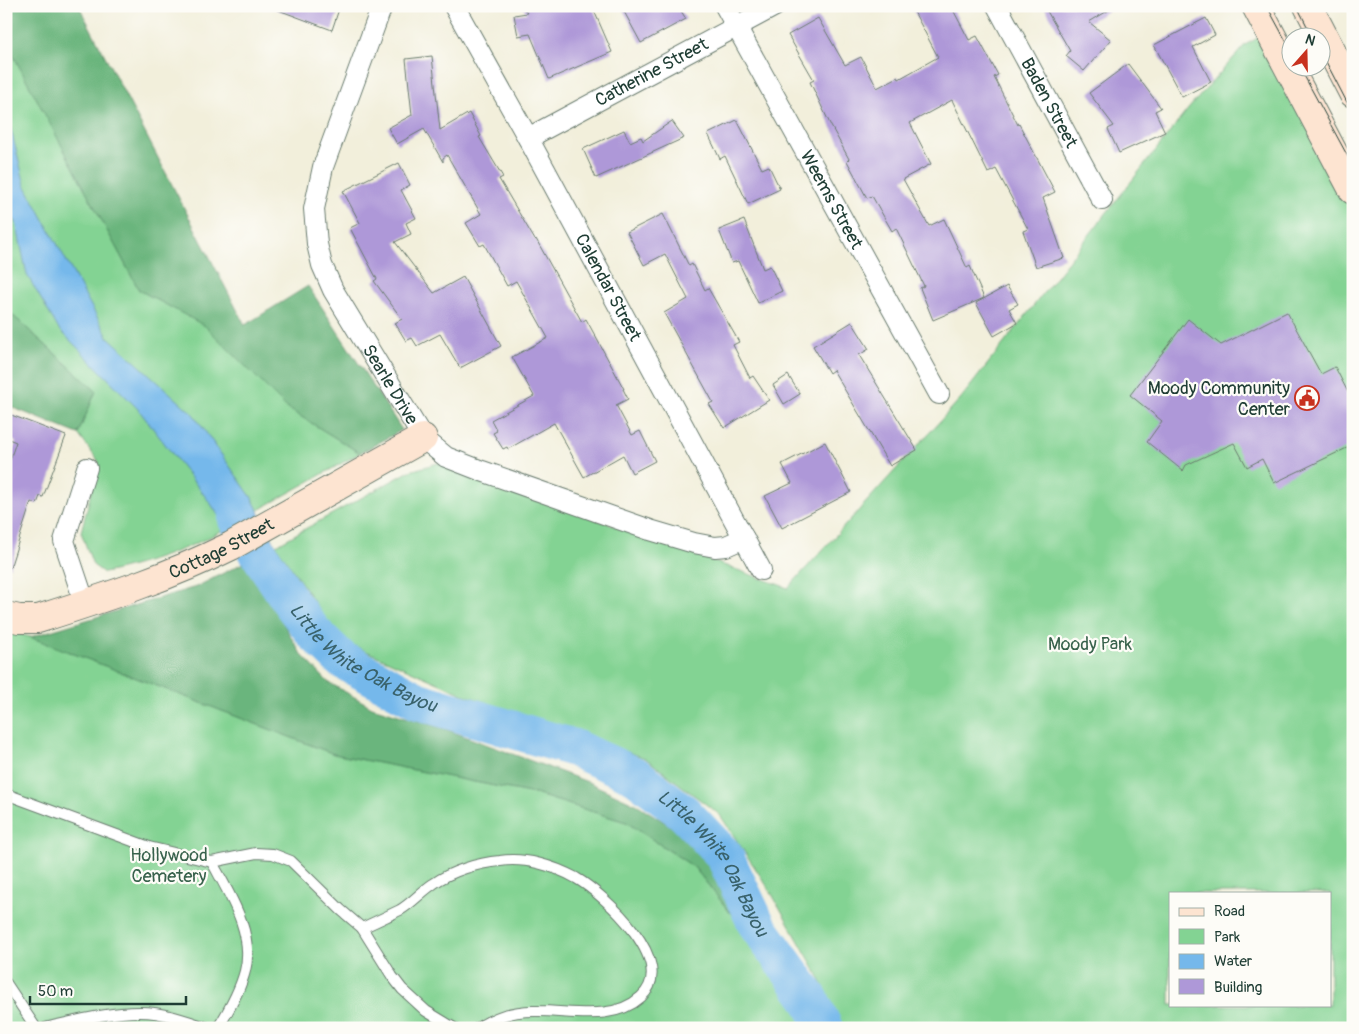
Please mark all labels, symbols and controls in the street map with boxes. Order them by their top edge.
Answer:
north arrow [1282,28,1332,78]
text: N [1303,31,1318,50]
street label: Catherine Street [591,32,713,112]
street label: Baden Street [1016,54,1083,152]
street label: Weems Street [795,146,869,254]
street label: Calendar Street [570,230,647,346]
street label: Searle Drive [357,340,424,429]
place label: Moody Community Center [1148,377,1291,421]
public building icon: Moody Community Center [1294,385,1320,411]
street label: Cottage Street [165,512,279,584]
water label: Little White Oak Bayou [284,599,441,718]
park label: Moody Park [1048,633,1133,656]
water label: Little White Oak Bayou [652,785,774,943]
park label: Hollywood Cemetery [130,844,208,888]
legend [1169,892,1332,1006]
text: Road [1214,902,1245,921]
text: Park [1214,928,1241,947]
text: Water [1214,952,1253,971]
scale bar [30,974,186,1006]
text: Building [1214,978,1262,997]
text: 50 m [38,982,73,1001]

